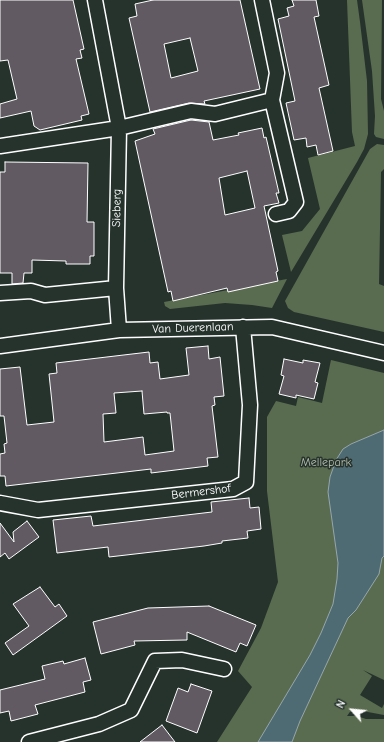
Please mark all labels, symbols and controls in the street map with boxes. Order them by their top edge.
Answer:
street label: Sieberg [109,189,125,227]
street label: Van Duerenlaan [152,319,234,337]
park label: Mellepark [301,456,351,470]
street label: Bermershof [170,481,232,503]
north arrow [332,690,372,730]
text: N [333,698,348,710]

